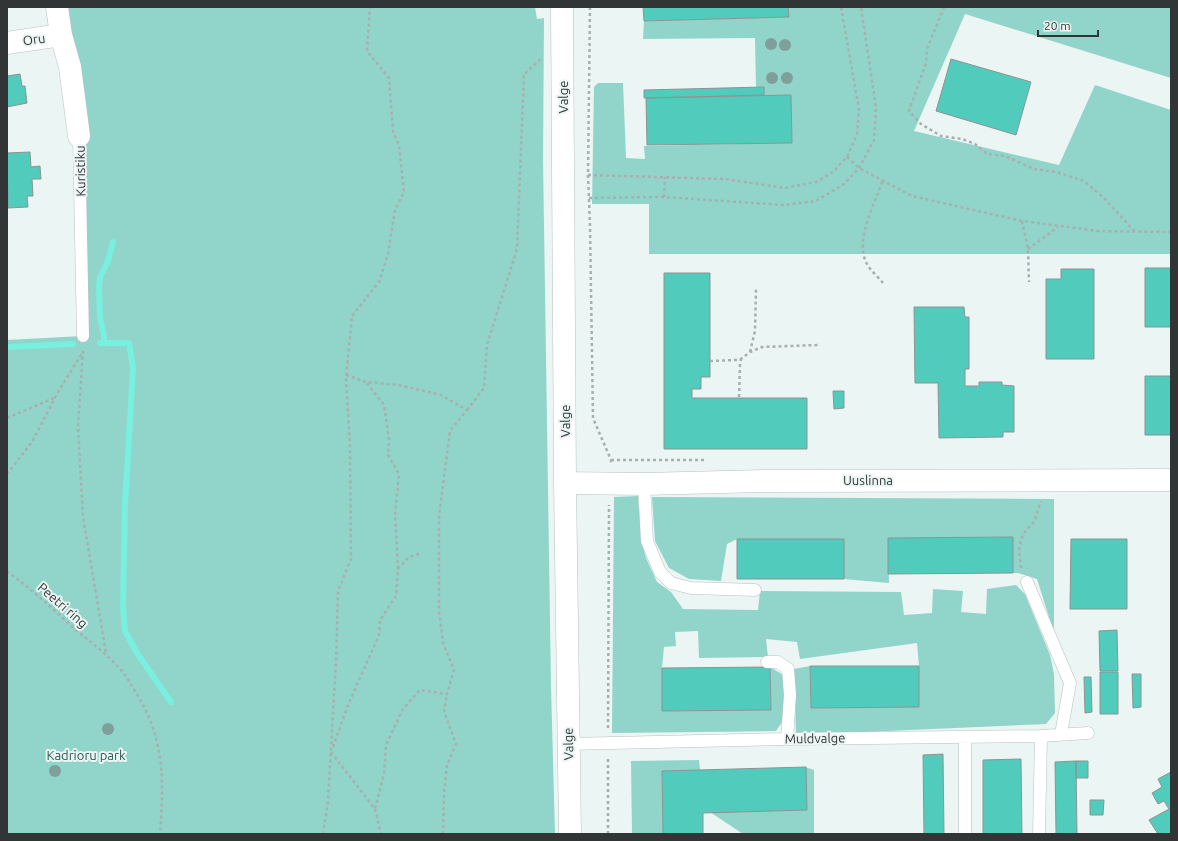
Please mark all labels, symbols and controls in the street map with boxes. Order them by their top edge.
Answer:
scale bar [1038,12,1098,38]
text: 20 m [1044,19,1071,32]
street label: Oru [22,31,46,47]
street label: Valge [556,81,570,113]
street label: Kuristiku [73,145,87,197]
street label: Valge [558,405,572,437]
street label: Uuslinna [843,473,893,487]
street label: Peetri ring [35,580,91,630]
street label: Valge [561,727,575,761]
street label: Muldvalge [784,730,846,746]
park label: Kadrioru park [47,748,126,762]

